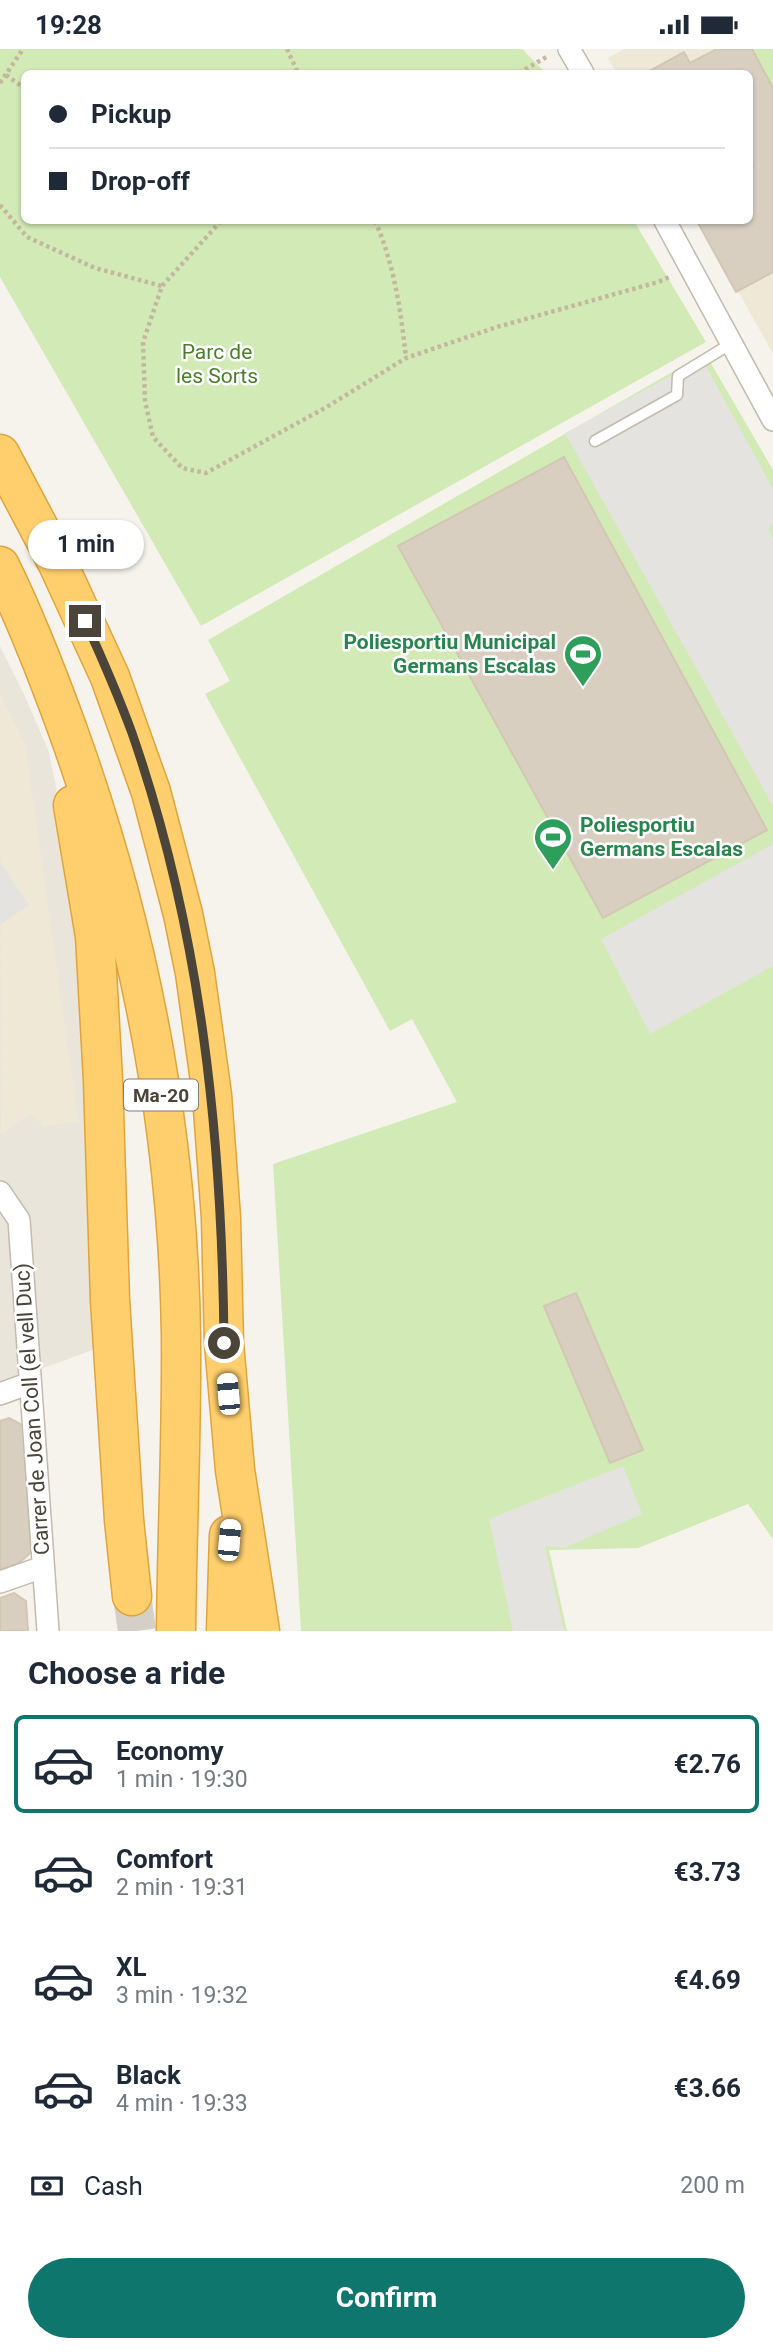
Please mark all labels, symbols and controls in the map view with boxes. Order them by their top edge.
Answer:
text: 19:28 [35,10,102,40]
text: Pickup [91,99,171,129]
text: Drop-off [91,166,190,196]
park label: Parc de les Sorts [176,340,258,388]
callout: 1 min [27,519,143,569]
text: 1 min [57,531,115,558]
route end [69,605,101,637]
place label: Poliesportiu Municipal Germans Escalas [343,630,556,678]
sports icon: Poliesportiu Municipal Germans Escalas [562,633,604,688]
place label: Poliesportiu Germans Escalas [580,813,743,861]
sports icon: Poliesportiu Germans Escalas [532,816,574,871]
road number: Ma-20 [124,1079,198,1111]
street label: Carrer de Joan Coll (el vell Duc) [10,1262,54,1556]
route start [208,1327,240,1359]
car [216,1372,241,1416]
car [217,1518,242,1562]
text: Choose a ride [28,1654,225,1692]
icon: car [32,1733,95,1796]
text: Economy [116,1736,223,1766]
text: €2.76 [674,1749,741,1779]
text: 1 min · 19:30 [116,1766,248,1793]
icon: car [32,1841,95,1904]
text: Comfort [116,1844,213,1874]
text: €3.73 [674,1857,741,1887]
text: 2 min · 19:31 [116,1874,248,1901]
icon: car [32,1949,95,2012]
text: XL [116,1952,147,1982]
text: €4.69 [674,1965,741,1995]
text: 3 min · 19:32 [116,1982,248,2009]
icon: car [32,2057,95,2120]
text: Black [116,2060,181,2090]
text: €3.66 [674,2073,741,2103]
text: 4 min · 19:33 [116,2090,248,2117]
icon: cash [28,2167,66,2205]
text: Cash [84,2171,143,2201]
text: 200 m [680,2172,745,2199]
button: Confirm [28,2258,745,2338]

